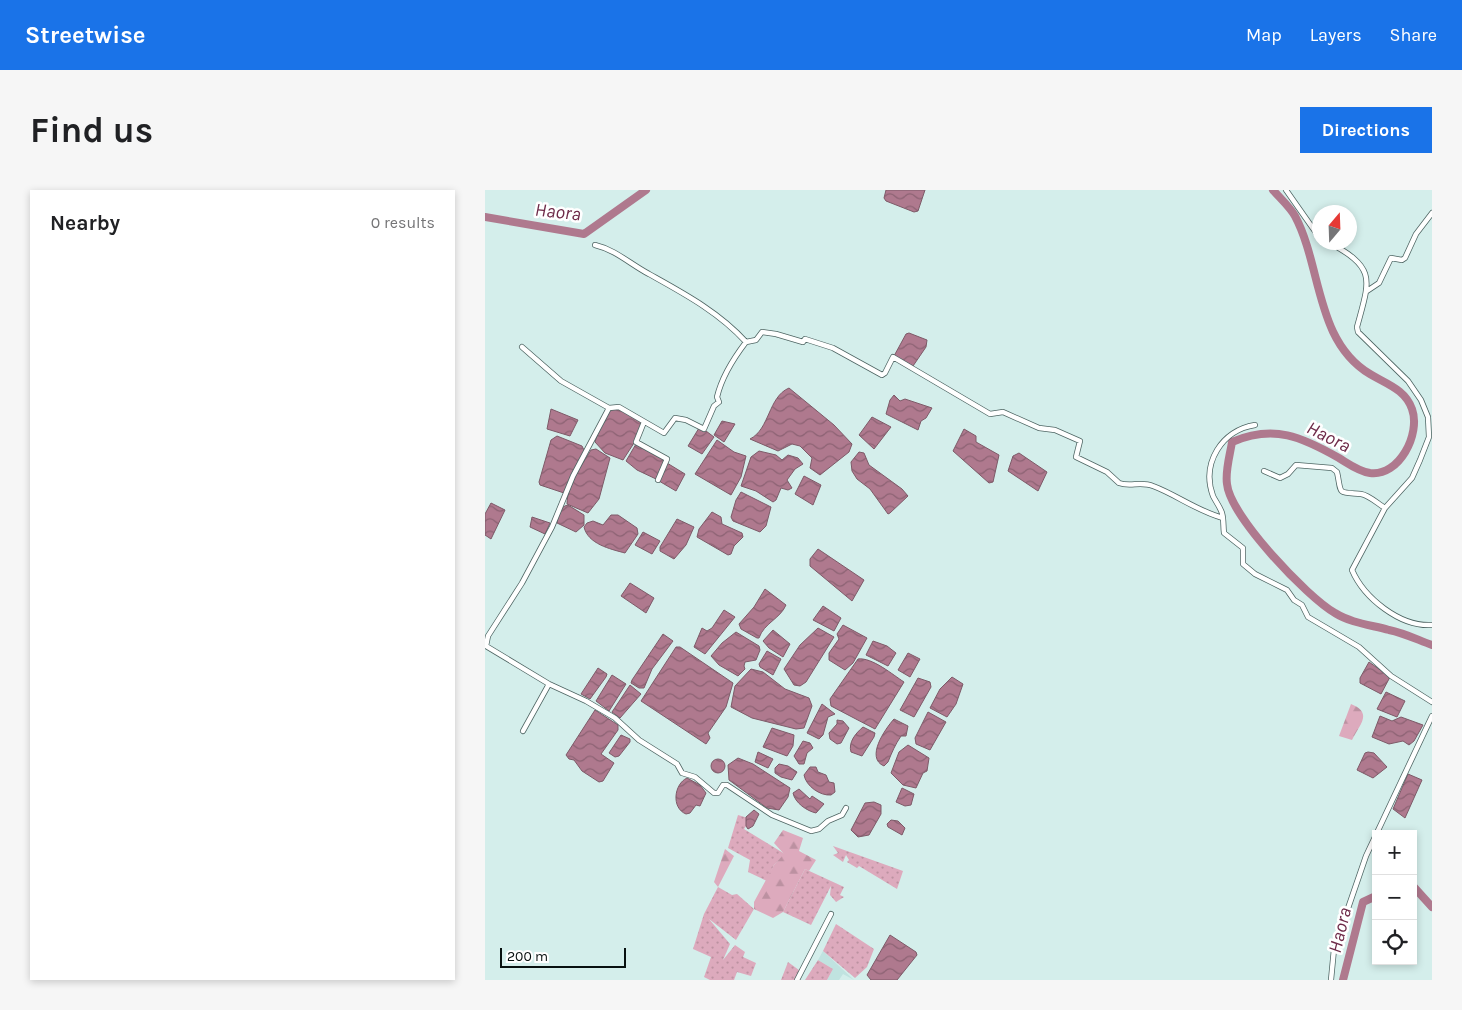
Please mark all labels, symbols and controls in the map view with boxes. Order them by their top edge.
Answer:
text: Streetwise [25,21,146,49]
text: Map [1246,24,1282,46]
text: Layers [1310,24,1362,46]
text: Share [1390,24,1437,46]
button: Directions [1300,107,1432,153]
text: Find us [30,110,153,151]
water label: Haora [534,199,582,225]
north arrow [1312,205,1357,250]
text: Nearby [50,211,120,235]
text: 0 results [371,213,435,232]
water label: Haora [1303,417,1354,457]
map controls [1372,830,1417,965]
button: + [1372,830,1417,875]
button: − [1372,875,1417,920]
water label: Haora [1324,905,1356,955]
button: locate [1372,920,1417,965]
scale bar [500,945,626,968]
text: 200 m [507,948,548,965]

